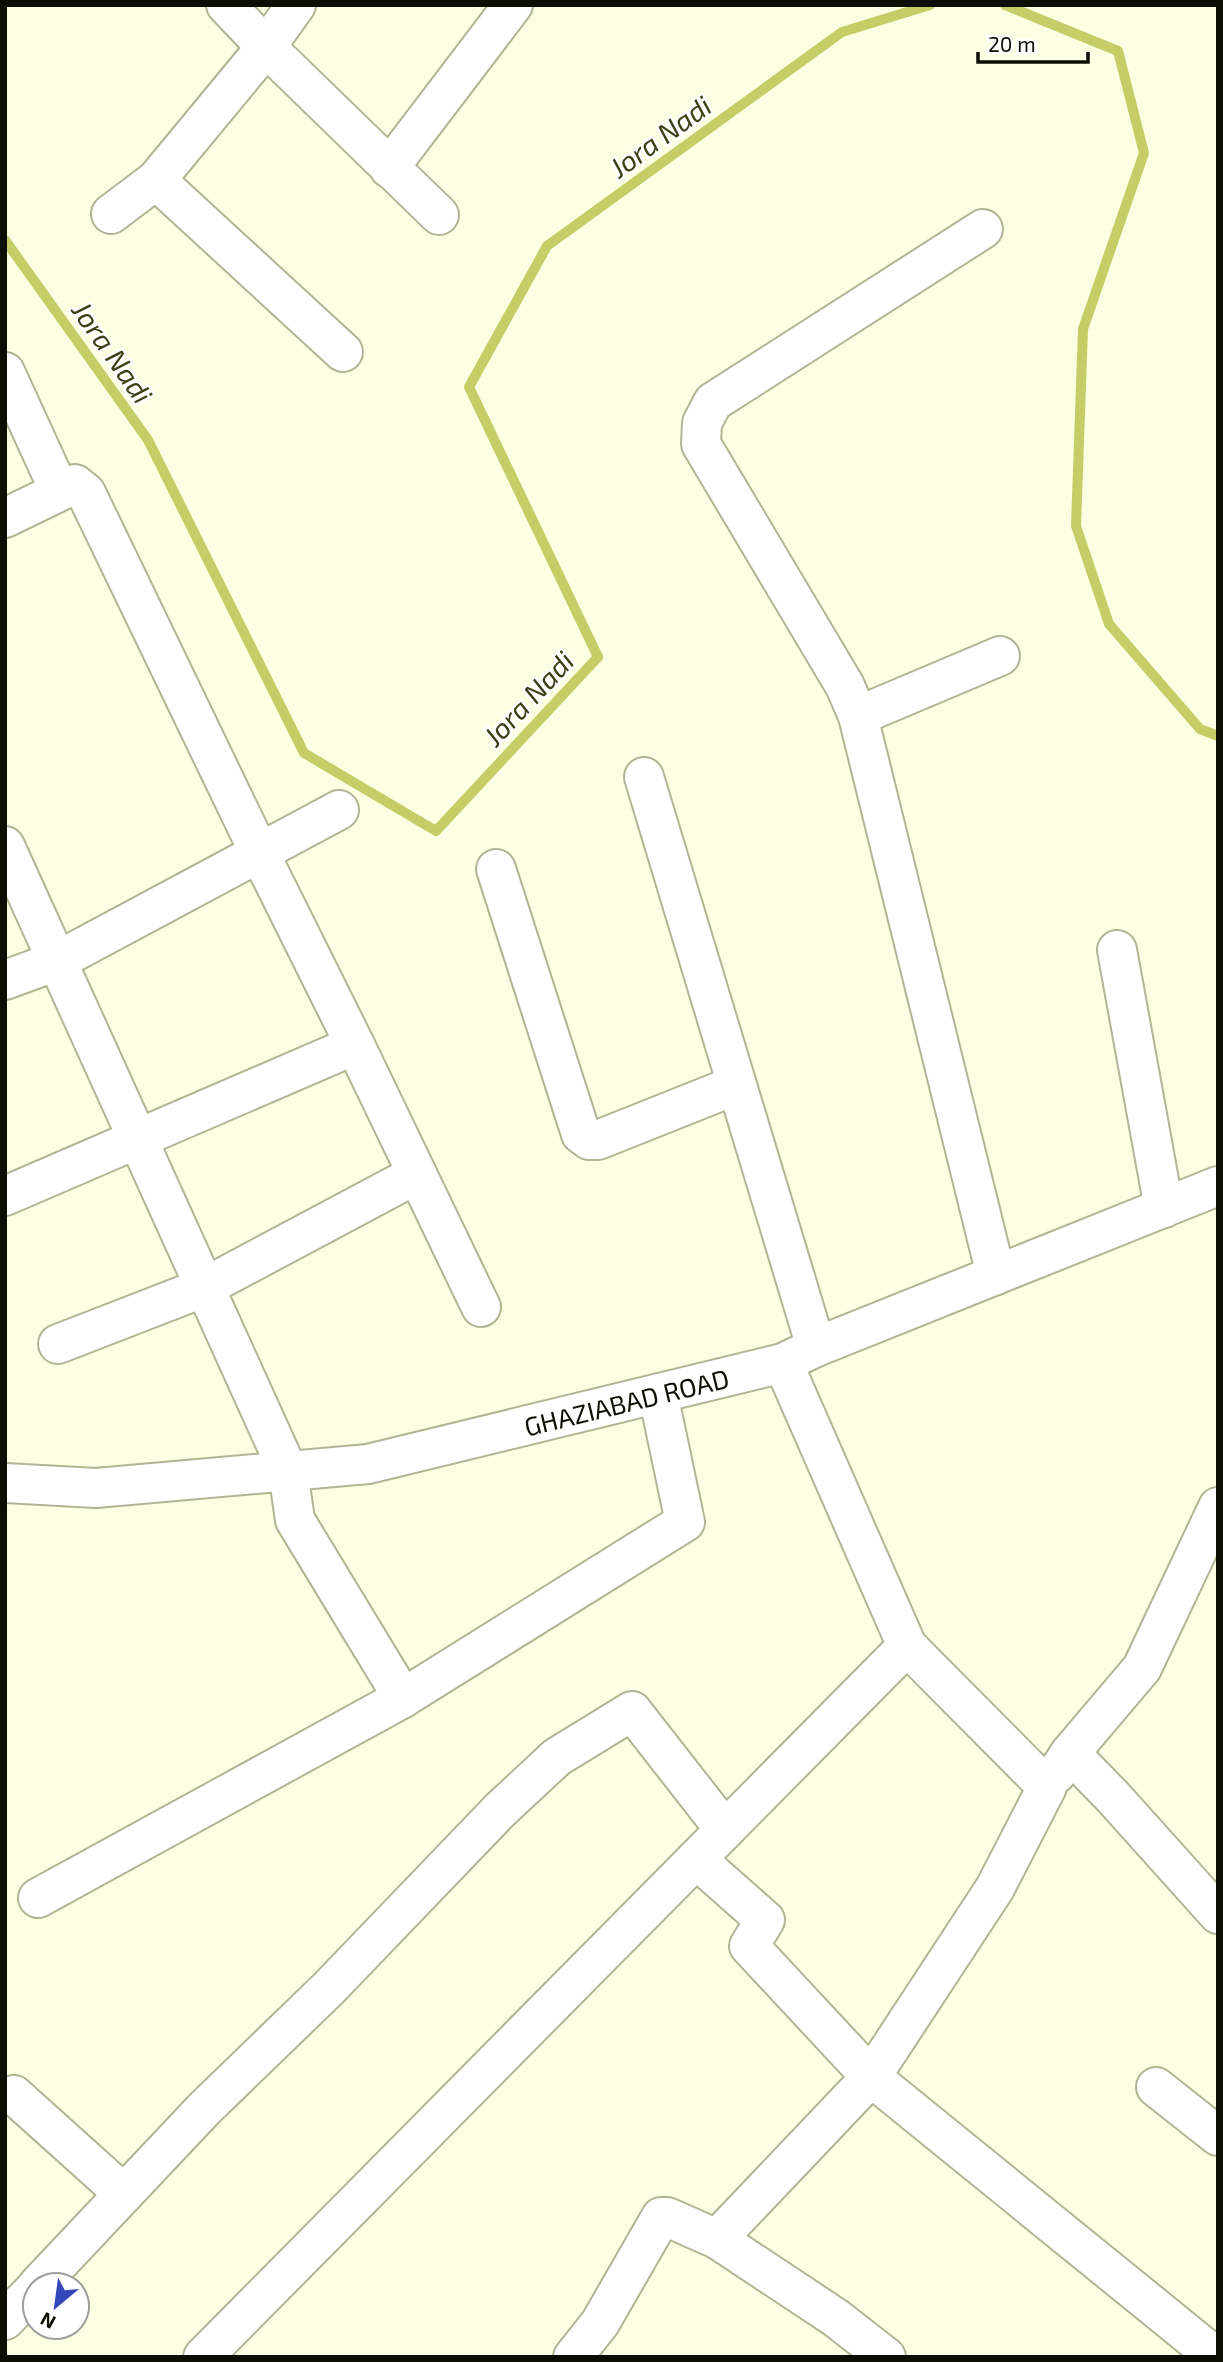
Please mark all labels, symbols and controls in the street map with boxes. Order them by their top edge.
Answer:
scale bar [978,21,1088,65]
text: 20 m [988,31,1036,56]
water label: Jora Nadi [602,88,717,185]
water label: Jora Nadi [65,293,161,410]
water label: Jora Nadi [475,644,580,753]
street label: GHAZIABAD ROAD [521,1361,732,1441]
north arrow [21,2271,91,2341]
text: N [36,2308,59,2335]

